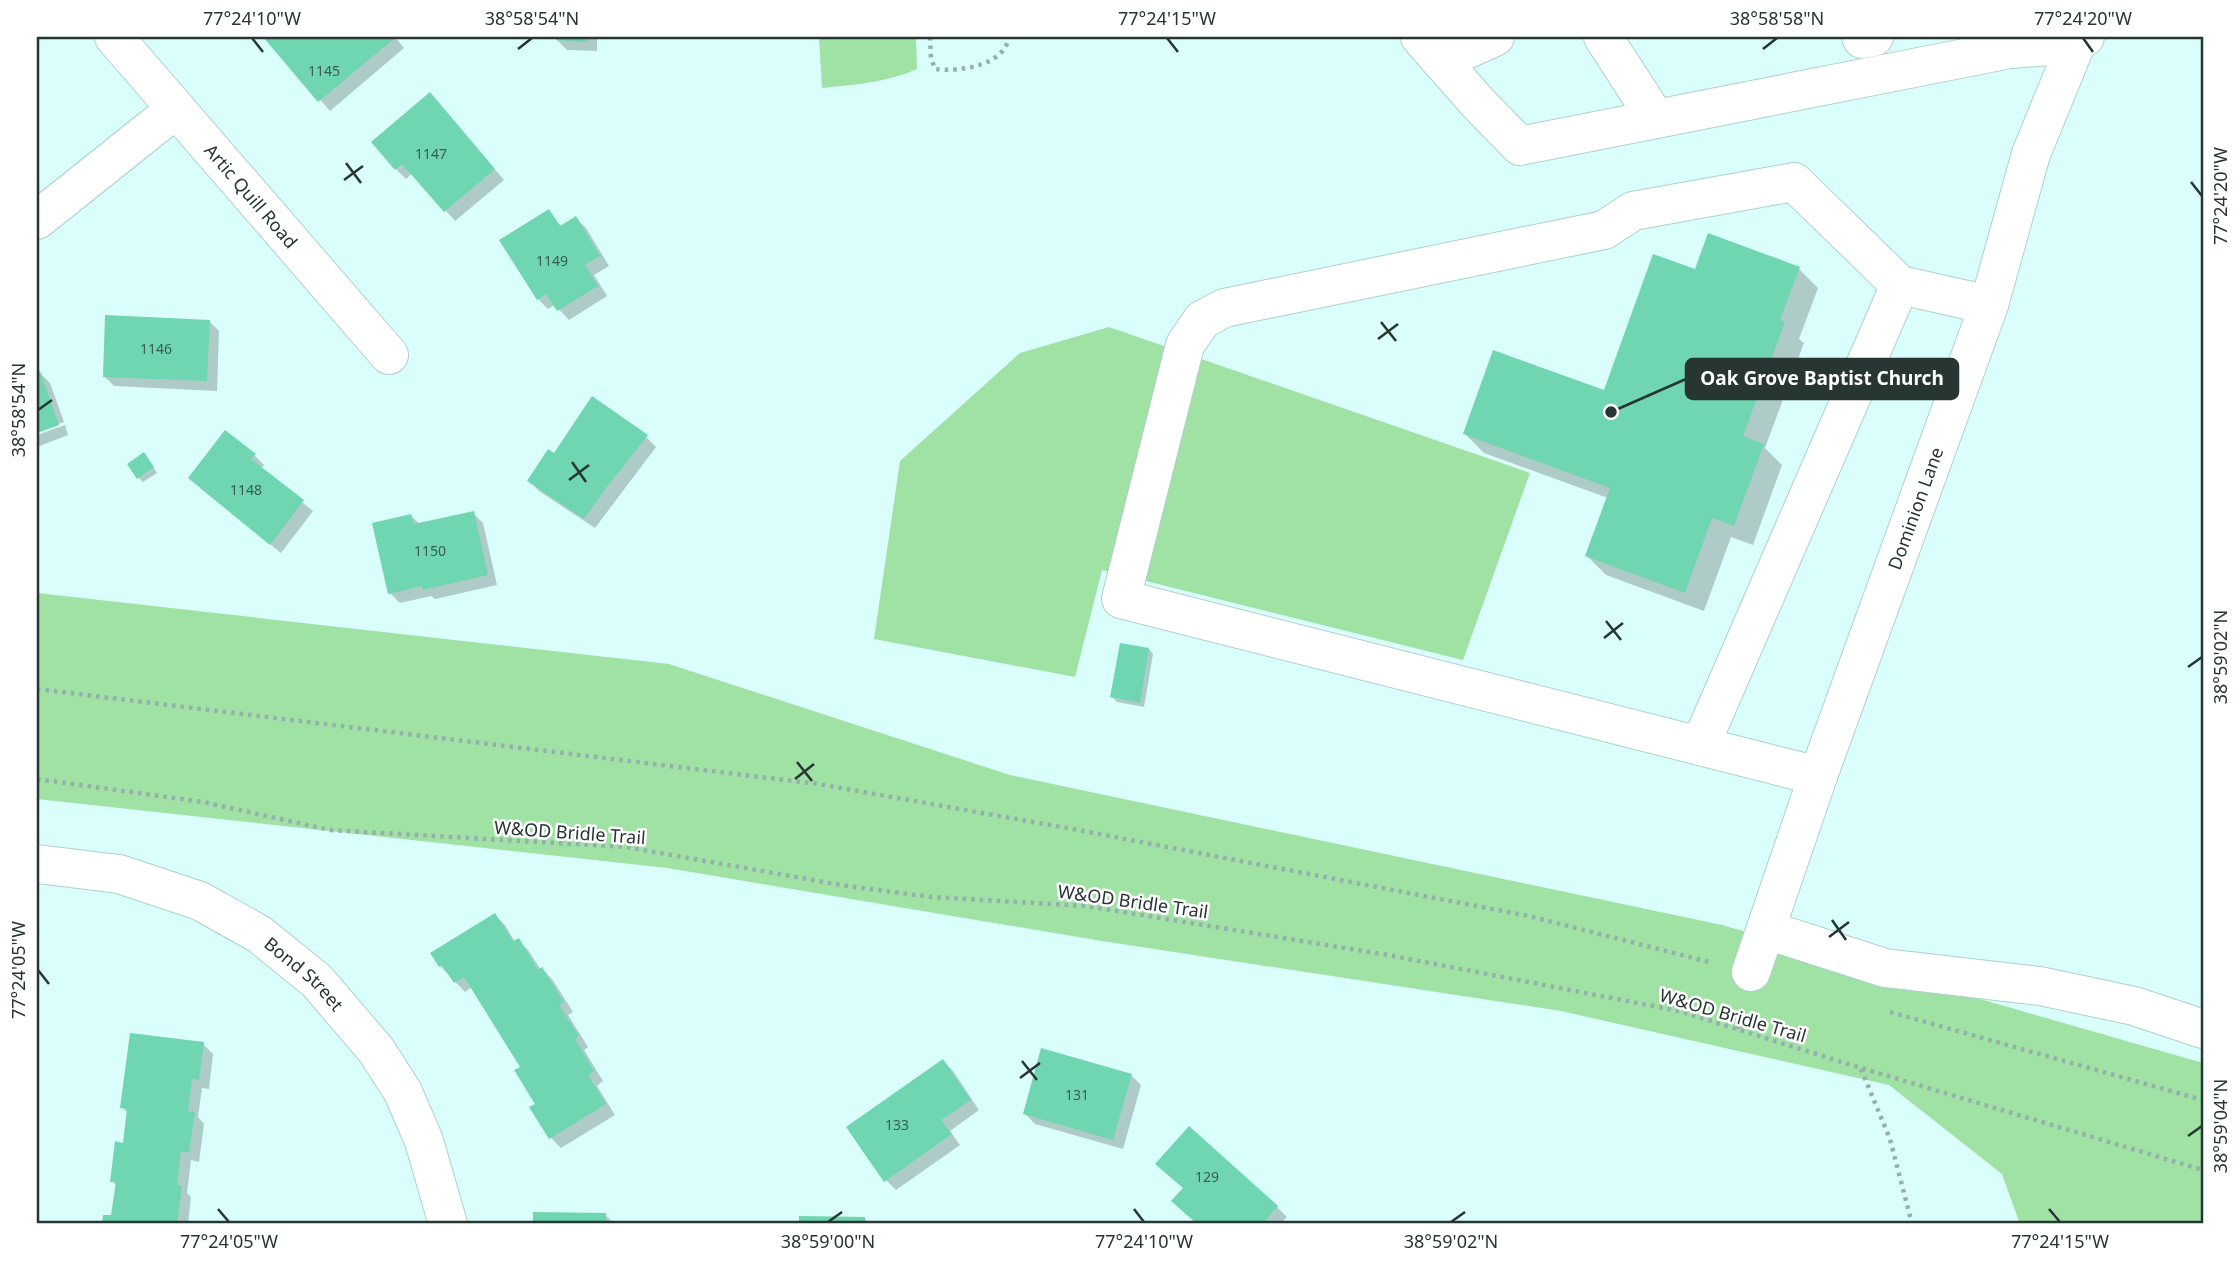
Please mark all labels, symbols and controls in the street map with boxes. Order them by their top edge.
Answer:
text: 77°24'10"W [203,6,301,30]
text: 38°58'54"N [485,6,579,30]
text: 77°24'15"W [1118,6,1216,30]
text: 38°58'58"N [1730,6,1824,30]
text: 77°24'20"W [2034,6,2132,30]
house number: 1145 [308,61,340,80]
street label: Artic Quill Road [200,139,303,253]
house number: 1147 [415,144,447,163]
text: 77°24'20"W [2208,147,2232,245]
house number: 1149 [536,251,568,270]
house number: 1146 [140,339,172,358]
callout: Oak Grove Baptist Church [1686,359,1958,399]
text: 38°58'54"N [6,363,30,457]
text: Oak Grove Baptist Church [1700,365,1944,391]
street label: Dominion Lane [1882,444,1948,573]
house number: 1148 [230,480,262,499]
house number: 1150 [414,541,446,560]
text: 38°59'02"N [2208,610,2232,704]
street label: W&OD Bridle Trail [494,815,646,849]
street label: W&OD Bridle Trail [1056,879,1210,923]
text: 77°24'05"W [6,921,30,1019]
street label: Bond Street [260,931,350,1016]
street label: W&OD Bridle Trail [1657,983,1809,1047]
text: 38°59'04"N [2208,1079,2232,1173]
house number: 131 [1065,1085,1089,1104]
house number: 133 [885,1115,909,1134]
house number: 129 [1195,1167,1219,1186]
text: 77°24'05"W [180,1229,278,1253]
text: 38°59'00"N [781,1229,875,1253]
text: 77°24'10"W [1095,1229,1193,1253]
text: 38°59'02"N [1404,1229,1498,1253]
text: 77°24'15"W [2011,1229,2109,1253]

